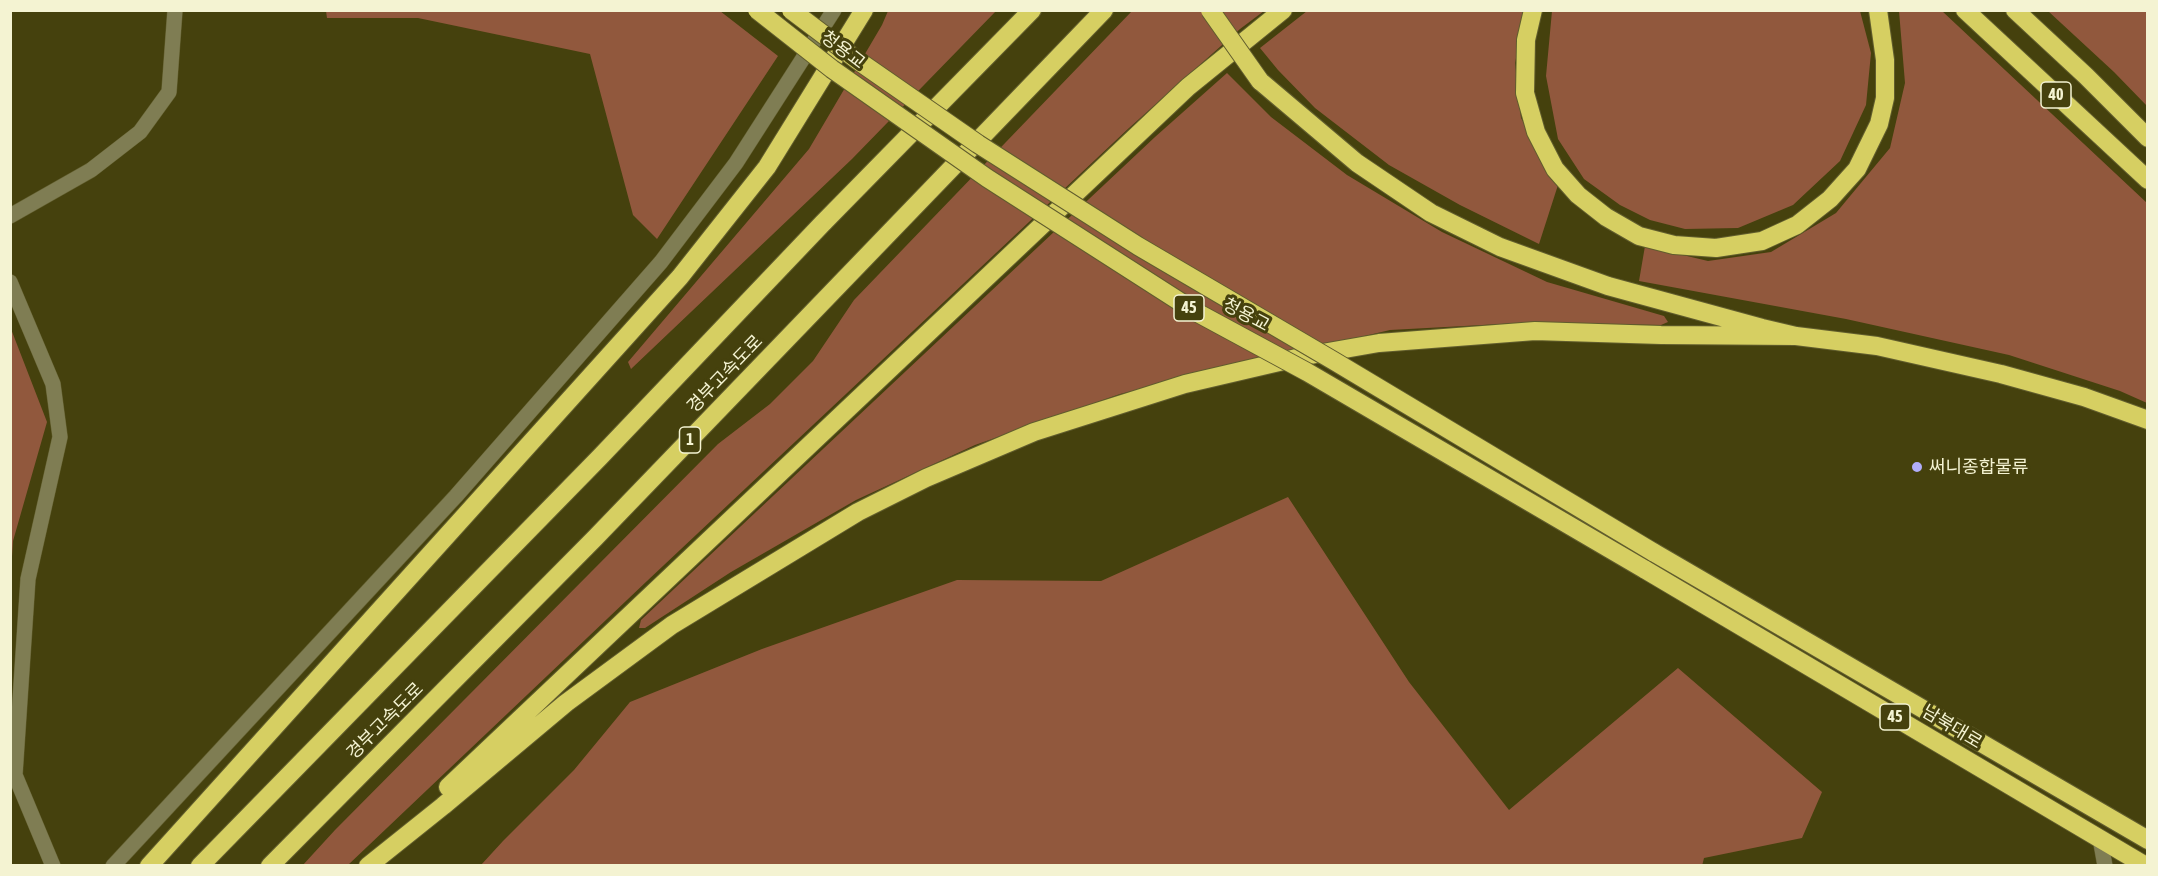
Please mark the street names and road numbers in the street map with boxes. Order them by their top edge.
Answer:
street label: 청용교 [817,26,869,74]
road number: 40 [2041,82,2071,108]
street label: 청용교 [1219,294,1273,336]
road number: 45 [1174,295,1204,321]
street label: 경부고속도로 [683,331,767,417]
road number: 1 [680,427,700,453]
street label: 경부고속도로 [342,678,428,764]
street label: 남북대로 [1918,701,1986,753]
road number: 45 [1880,704,1910,730]

